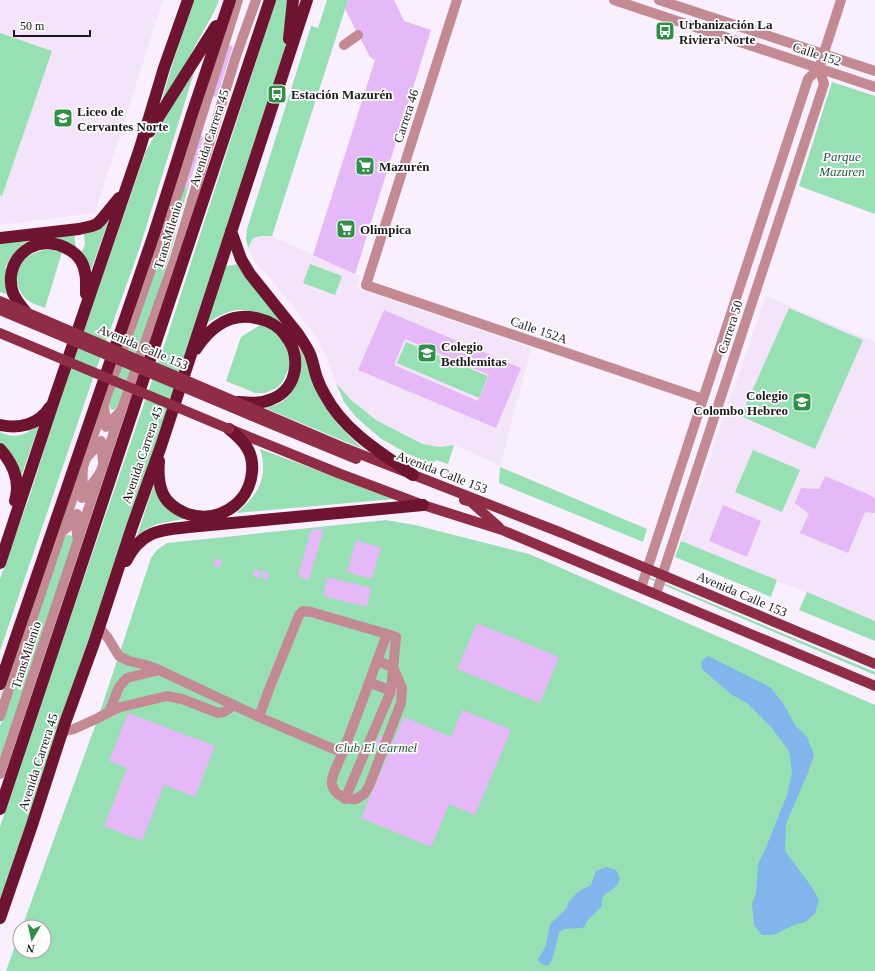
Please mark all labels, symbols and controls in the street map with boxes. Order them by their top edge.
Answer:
scale bar [14,12,90,38]
place label: Urbanización La Riviera Norte [679,17,773,47]
text: 50 m [20,19,45,33]
bus stop icon: Urbanización La Riviera Norte [654,20,676,42]
street label: Calle 152 [791,39,843,69]
bus stop icon: Estación Mazurén [266,83,288,105]
street label: Avenida Carrera 45 [186,87,232,189]
place label: Estación Mazurén [291,87,393,102]
street label: Carrera 46 [390,87,422,145]
place label: Liceo de Cervantes Norte [77,104,169,134]
school or university icon: Liceo de Cervantes Norte [52,107,74,129]
park label: Parque Mazuren [818,149,865,179]
supermarket icon: Mazurén [354,155,376,177]
place label: Mazurén [379,159,430,174]
street label: TransMilenio [151,199,185,271]
supermarket icon: Olimpica [335,218,357,240]
place label: Olimpica [360,222,412,237]
street label: Carrera 50 [714,298,746,356]
street label: Calle 152A [508,313,570,347]
street label: Avenida Calle 153 [96,321,190,373]
place label: Colegio Bethlemitas [441,339,507,369]
school or university icon: Colegio Bethlemitas [416,342,438,364]
place label: Colegio Colombo Hebreo [693,388,788,418]
school or university icon: Colegio Colombo Hebreo [791,391,813,413]
street label: Avenida Carrera 45 [118,405,166,505]
street label: Avenida Calle 153 [394,448,490,496]
street label: Avenida Calle 153 [695,568,789,620]
street label: TransMilenio [8,619,44,691]
street label: Avenida Carrera 45 [15,711,61,813]
park label: Club El Carmel [335,740,418,755]
north arrow [12,919,52,959]
text: N [26,942,35,955]

